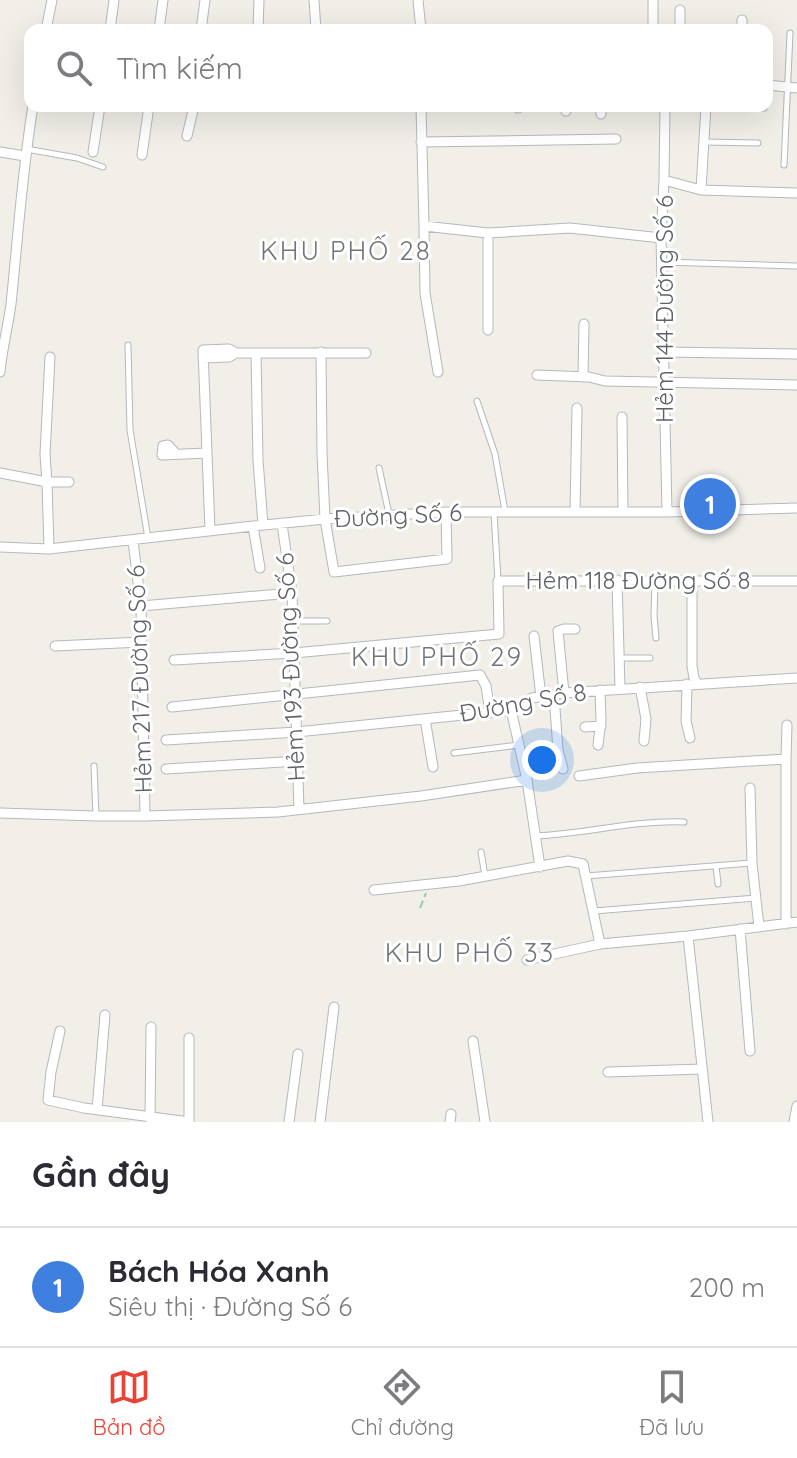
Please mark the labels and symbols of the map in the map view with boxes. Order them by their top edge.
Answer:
street label: Hẻm 144 Đường Số 6 [649,195,679,423]
district label: KHU PHỐ 28 [260,234,432,267]
pin: 1 [684,474,736,534]
street label: Đường Số 6 [333,497,463,533]
street label: Hẻm 193 Đường Số 6 [269,552,311,782]
street label: Hẻm 217 Đường Số 6 [120,564,158,794]
street label: Hẻm 118 Đường Số 8 [526,565,750,595]
district label: KHU PHỐ 29 [351,640,523,673]
street label: Đường Số 8 [457,676,589,728]
your location [522,740,562,780]
district label: KHU PHỐ 33 [385,936,555,969]

